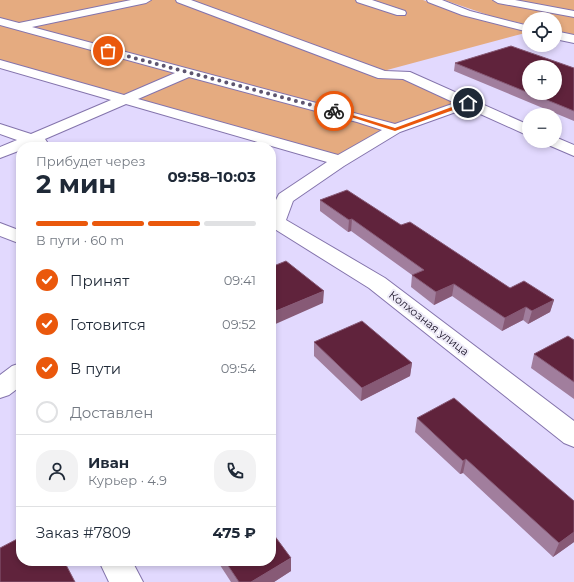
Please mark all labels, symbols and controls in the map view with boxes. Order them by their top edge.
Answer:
map controls [522,12,562,148]
button: locate [522,12,562,52]
pin [91,34,125,68]
icon: bag [97,40,119,62]
button: + [522,60,562,100]
pin [451,86,485,120]
courier [314,91,354,131]
icon: home [457,92,479,114]
icon: bike [323,100,345,122]
button: − [522,108,562,148]
text: Прибудет через [36,153,145,169]
text: 09:58–10:03 [167,167,256,186]
text: 2 мин [36,168,116,200]
text: В пути · 60 m [36,232,124,248]
icon: check [36,269,58,291]
text: Принят [70,271,129,290]
text: 09:41 [224,272,256,288]
street label: Колхозная улица [386,287,472,359]
icon: check [36,313,58,335]
text: Готовится [70,315,146,334]
text: 09:52 [222,316,256,332]
icon: check [36,357,58,379]
text: В пути [70,359,121,378]
text: 09:54 [221,360,256,376]
text: Доставлен [70,403,153,422]
button: person [36,450,78,492]
button: phone [214,450,256,492]
text: Иван [88,453,129,472]
text: Курьер · 4.9 [88,472,167,488]
text: Заказ #7809 [36,523,131,542]
text: 475 ₽ [212,523,256,542]

